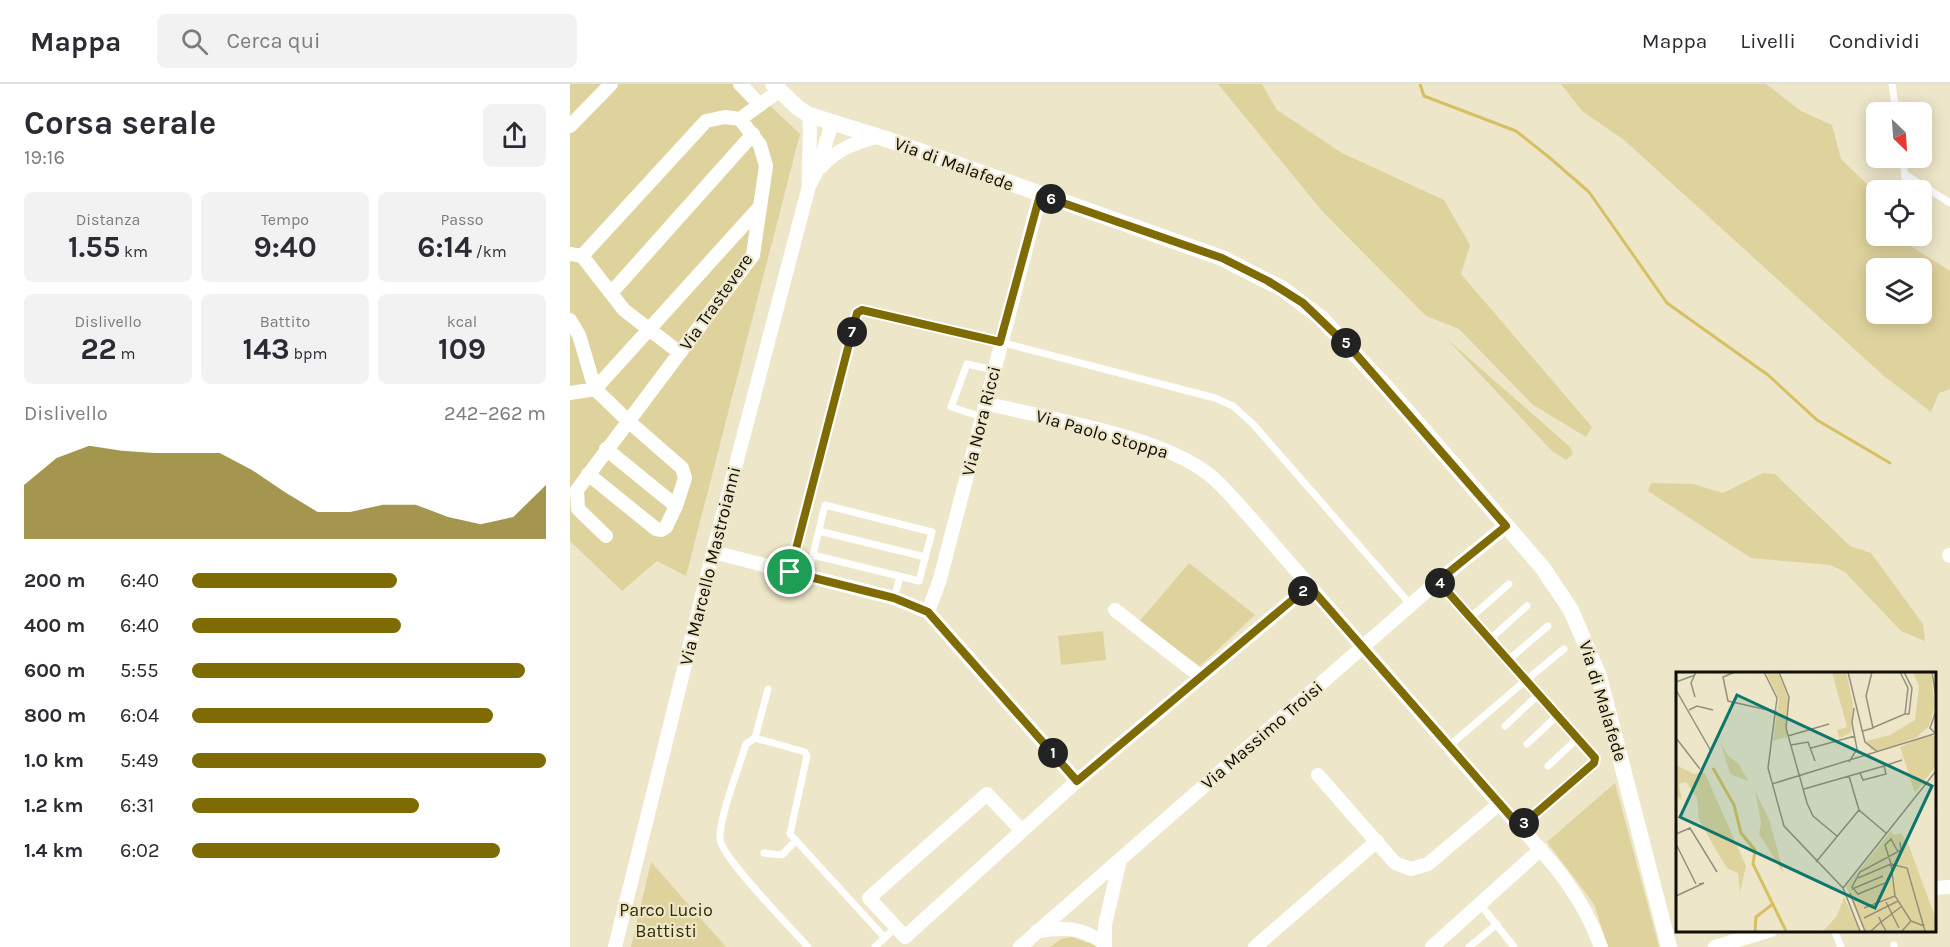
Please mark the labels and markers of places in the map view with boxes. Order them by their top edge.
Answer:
pin: 6 [1036,184,1066,214]
pin: 7 [837,317,867,347]
pin: 5 [1331,328,1361,358]
pin [764,546,815,597]
pin: 4 [1425,568,1455,598]
pin: 2 [1288,576,1318,606]
pin: 1 [1038,738,1068,768]
pin: 3 [1509,808,1539,838]

